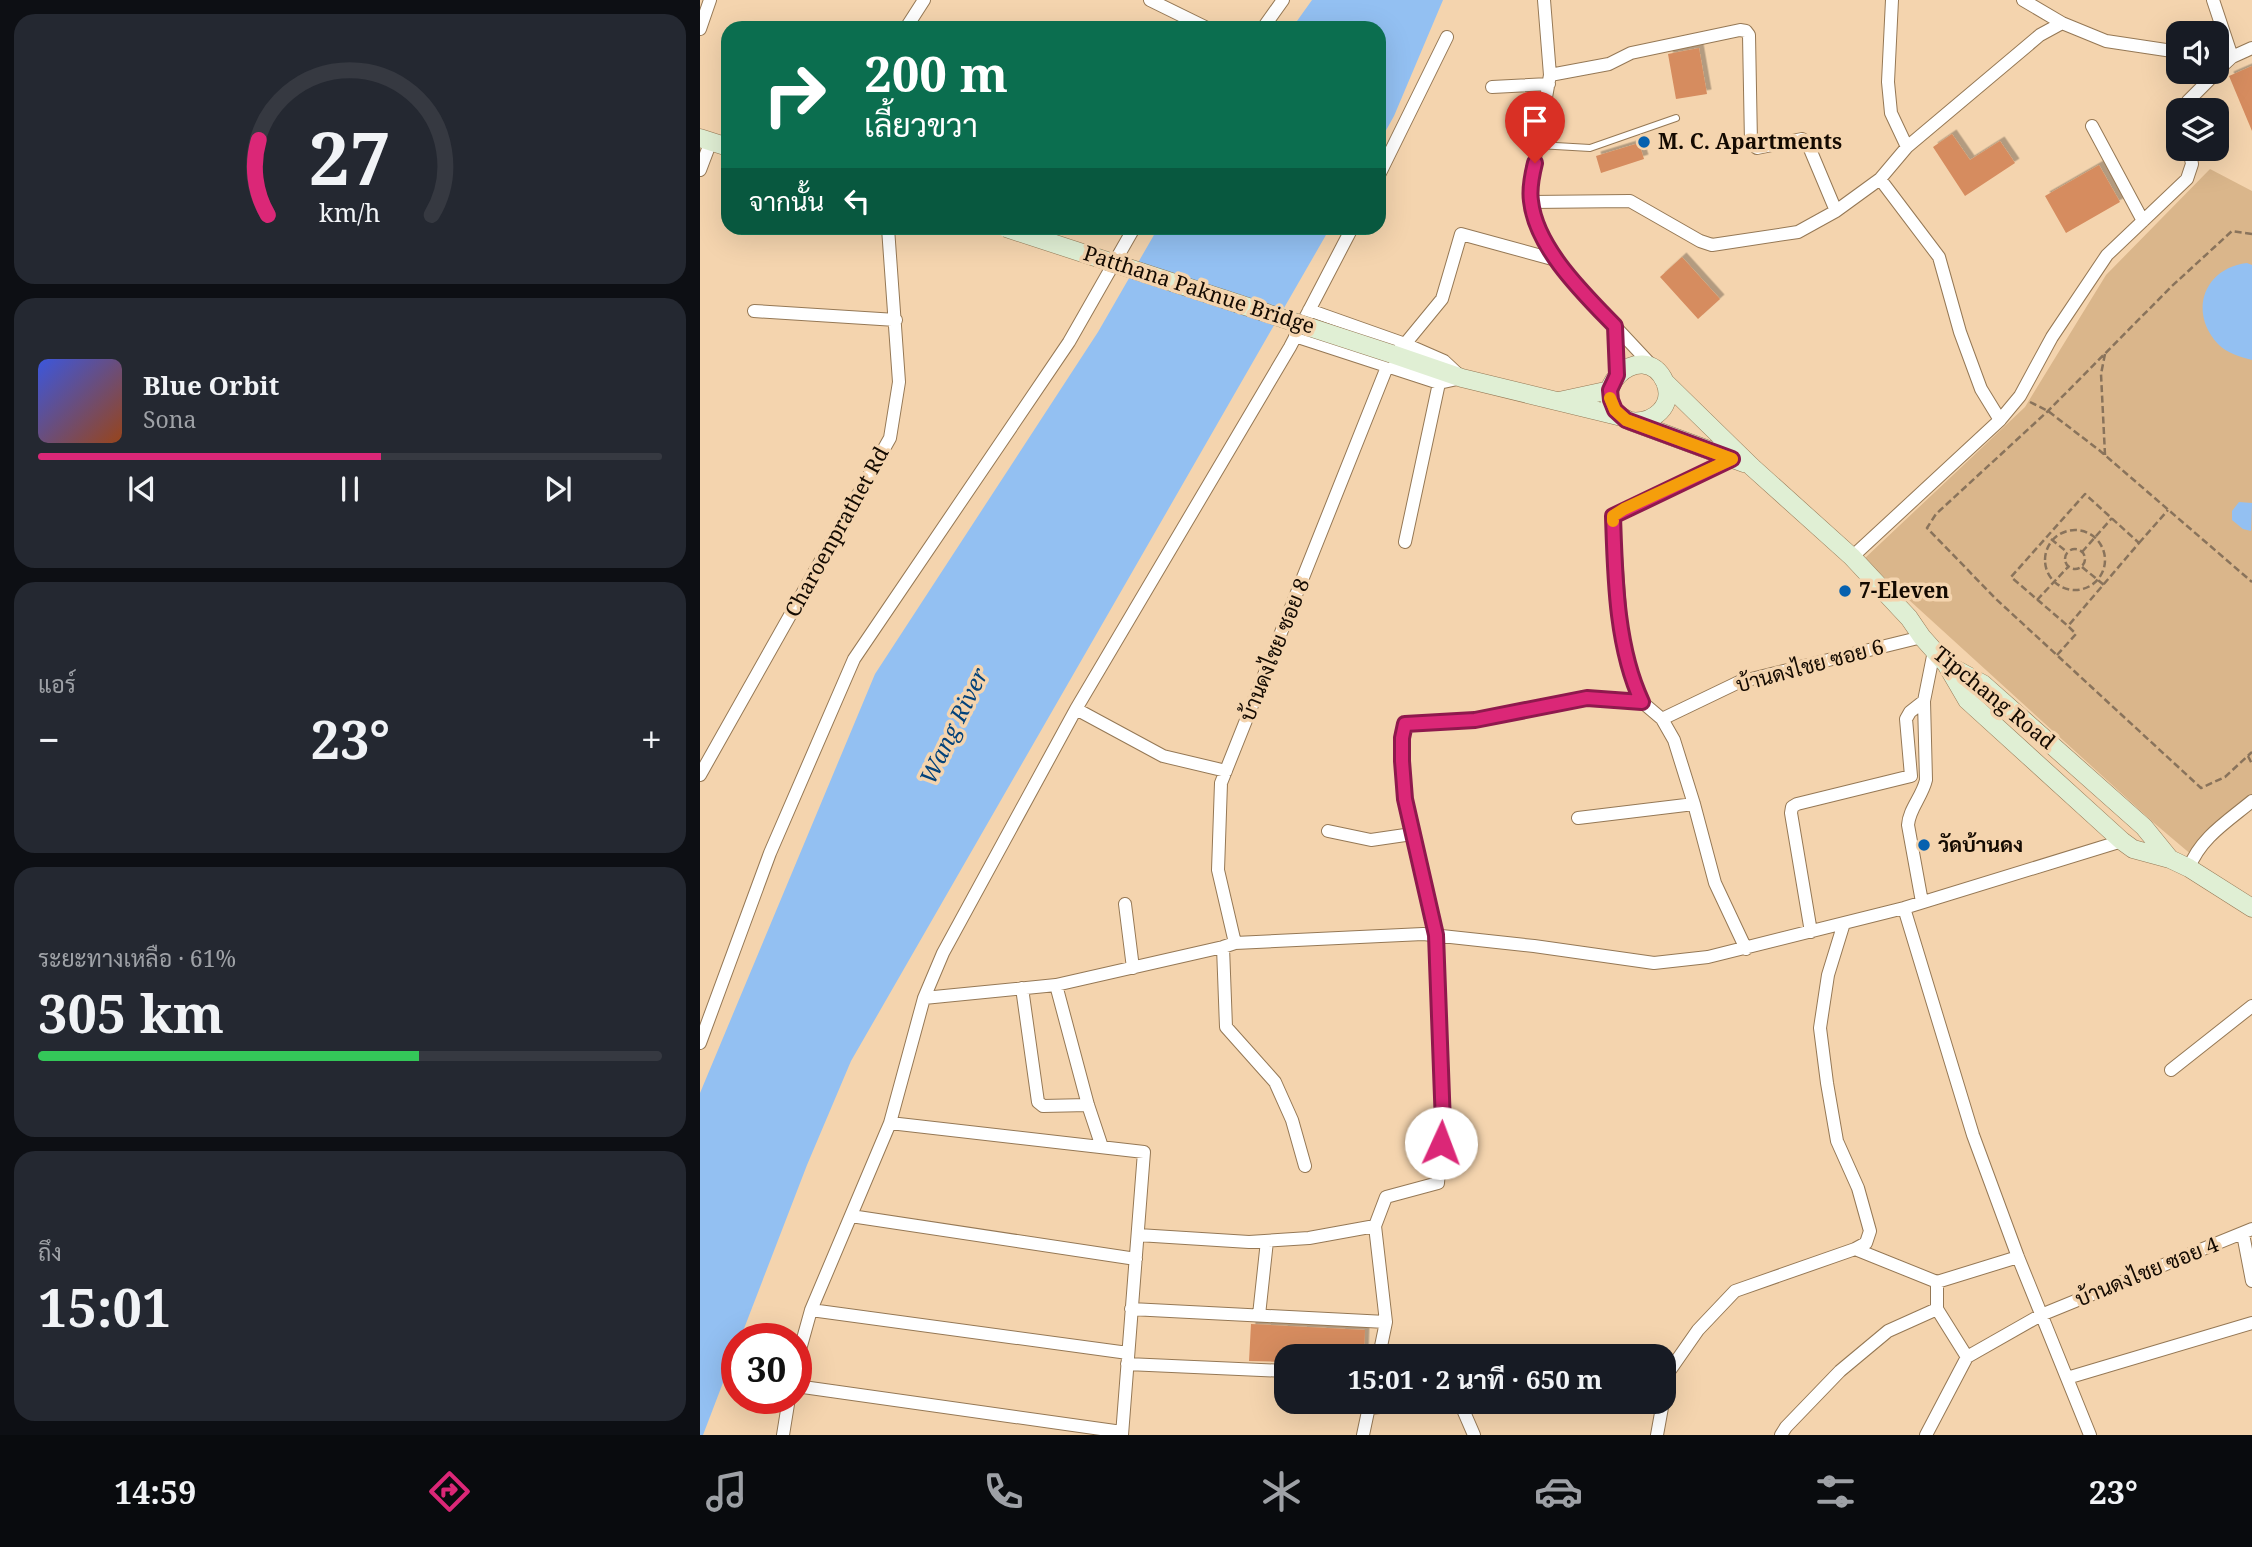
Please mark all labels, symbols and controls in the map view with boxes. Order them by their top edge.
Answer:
map controls [2166,21,2229,161]
button: sound [2166,21,2229,84]
text: 200 m [864,40,1008,106]
icon: right [749,49,840,140]
pin [1505,91,1565,163]
button: layers [2166,98,2229,161]
icon: arrive [1516,102,1554,140]
text: เลี้ยวขวา [864,103,978,146]
text: 27 [309,107,391,206]
place label: M. C. Apartments [1658,127,1842,155]
marker: M. C. Apartments [1636,134,1652,150]
icon: left [838,182,876,220]
text: จากนั้น [749,183,824,219]
text: km/h [319,195,381,229]
street label: Patthana Paknue Bridge [1080,238,1318,340]
text: Blue Orbit [143,367,279,403]
text: Sona [143,403,197,435]
street label: Charoenprathet Rd [778,441,895,622]
icon: previous [123,470,161,508]
icon: pause [331,470,369,508]
icon: next [539,470,577,508]
street label: บ้านดงไชย ซอย 8 [1233,574,1316,725]
place label: 7-Eleven [1859,576,1949,604]
marker: 7-Eleven [1837,583,1853,599]
street label: บ้านดงไชย ซอย 6 [1733,632,1887,698]
street label: Tipchang Road [1928,639,2061,755]
water label: Wang River [911,662,995,789]
text: แอร์ [38,668,76,700]
text: 23° [311,703,390,774]
text: − [38,713,60,765]
text: + [641,713,662,765]
place label: วัดบ้านดง [1938,830,2023,858]
marker: วัดบ้านดง [1916,837,1932,853]
text: ระยะทางเหลือ · 61% [38,942,236,974]
text: 305 km [38,977,224,1048]
position arrow [1404,1106,1478,1180]
street label: บ้านดงไชย ซอย 4 [2071,1230,2223,1313]
text: ถึง [38,1236,62,1268]
text: 15:01 [38,1271,171,1342]
speed limit sign: 30 [721,1323,812,1414]
text: 15:01 · 2 นาที · 650 m [1348,1361,1602,1397]
icon: directions [425,1467,474,1516]
icon: music [702,1467,751,1516]
icon: phone [979,1467,1028,1516]
icon: climate [1257,1467,1306,1516]
icon: car [1534,1467,1583,1516]
icon: filters [1811,1467,1860,1516]
text: 14:59 [114,1470,196,1513]
text: 23° [2089,1470,2138,1513]

